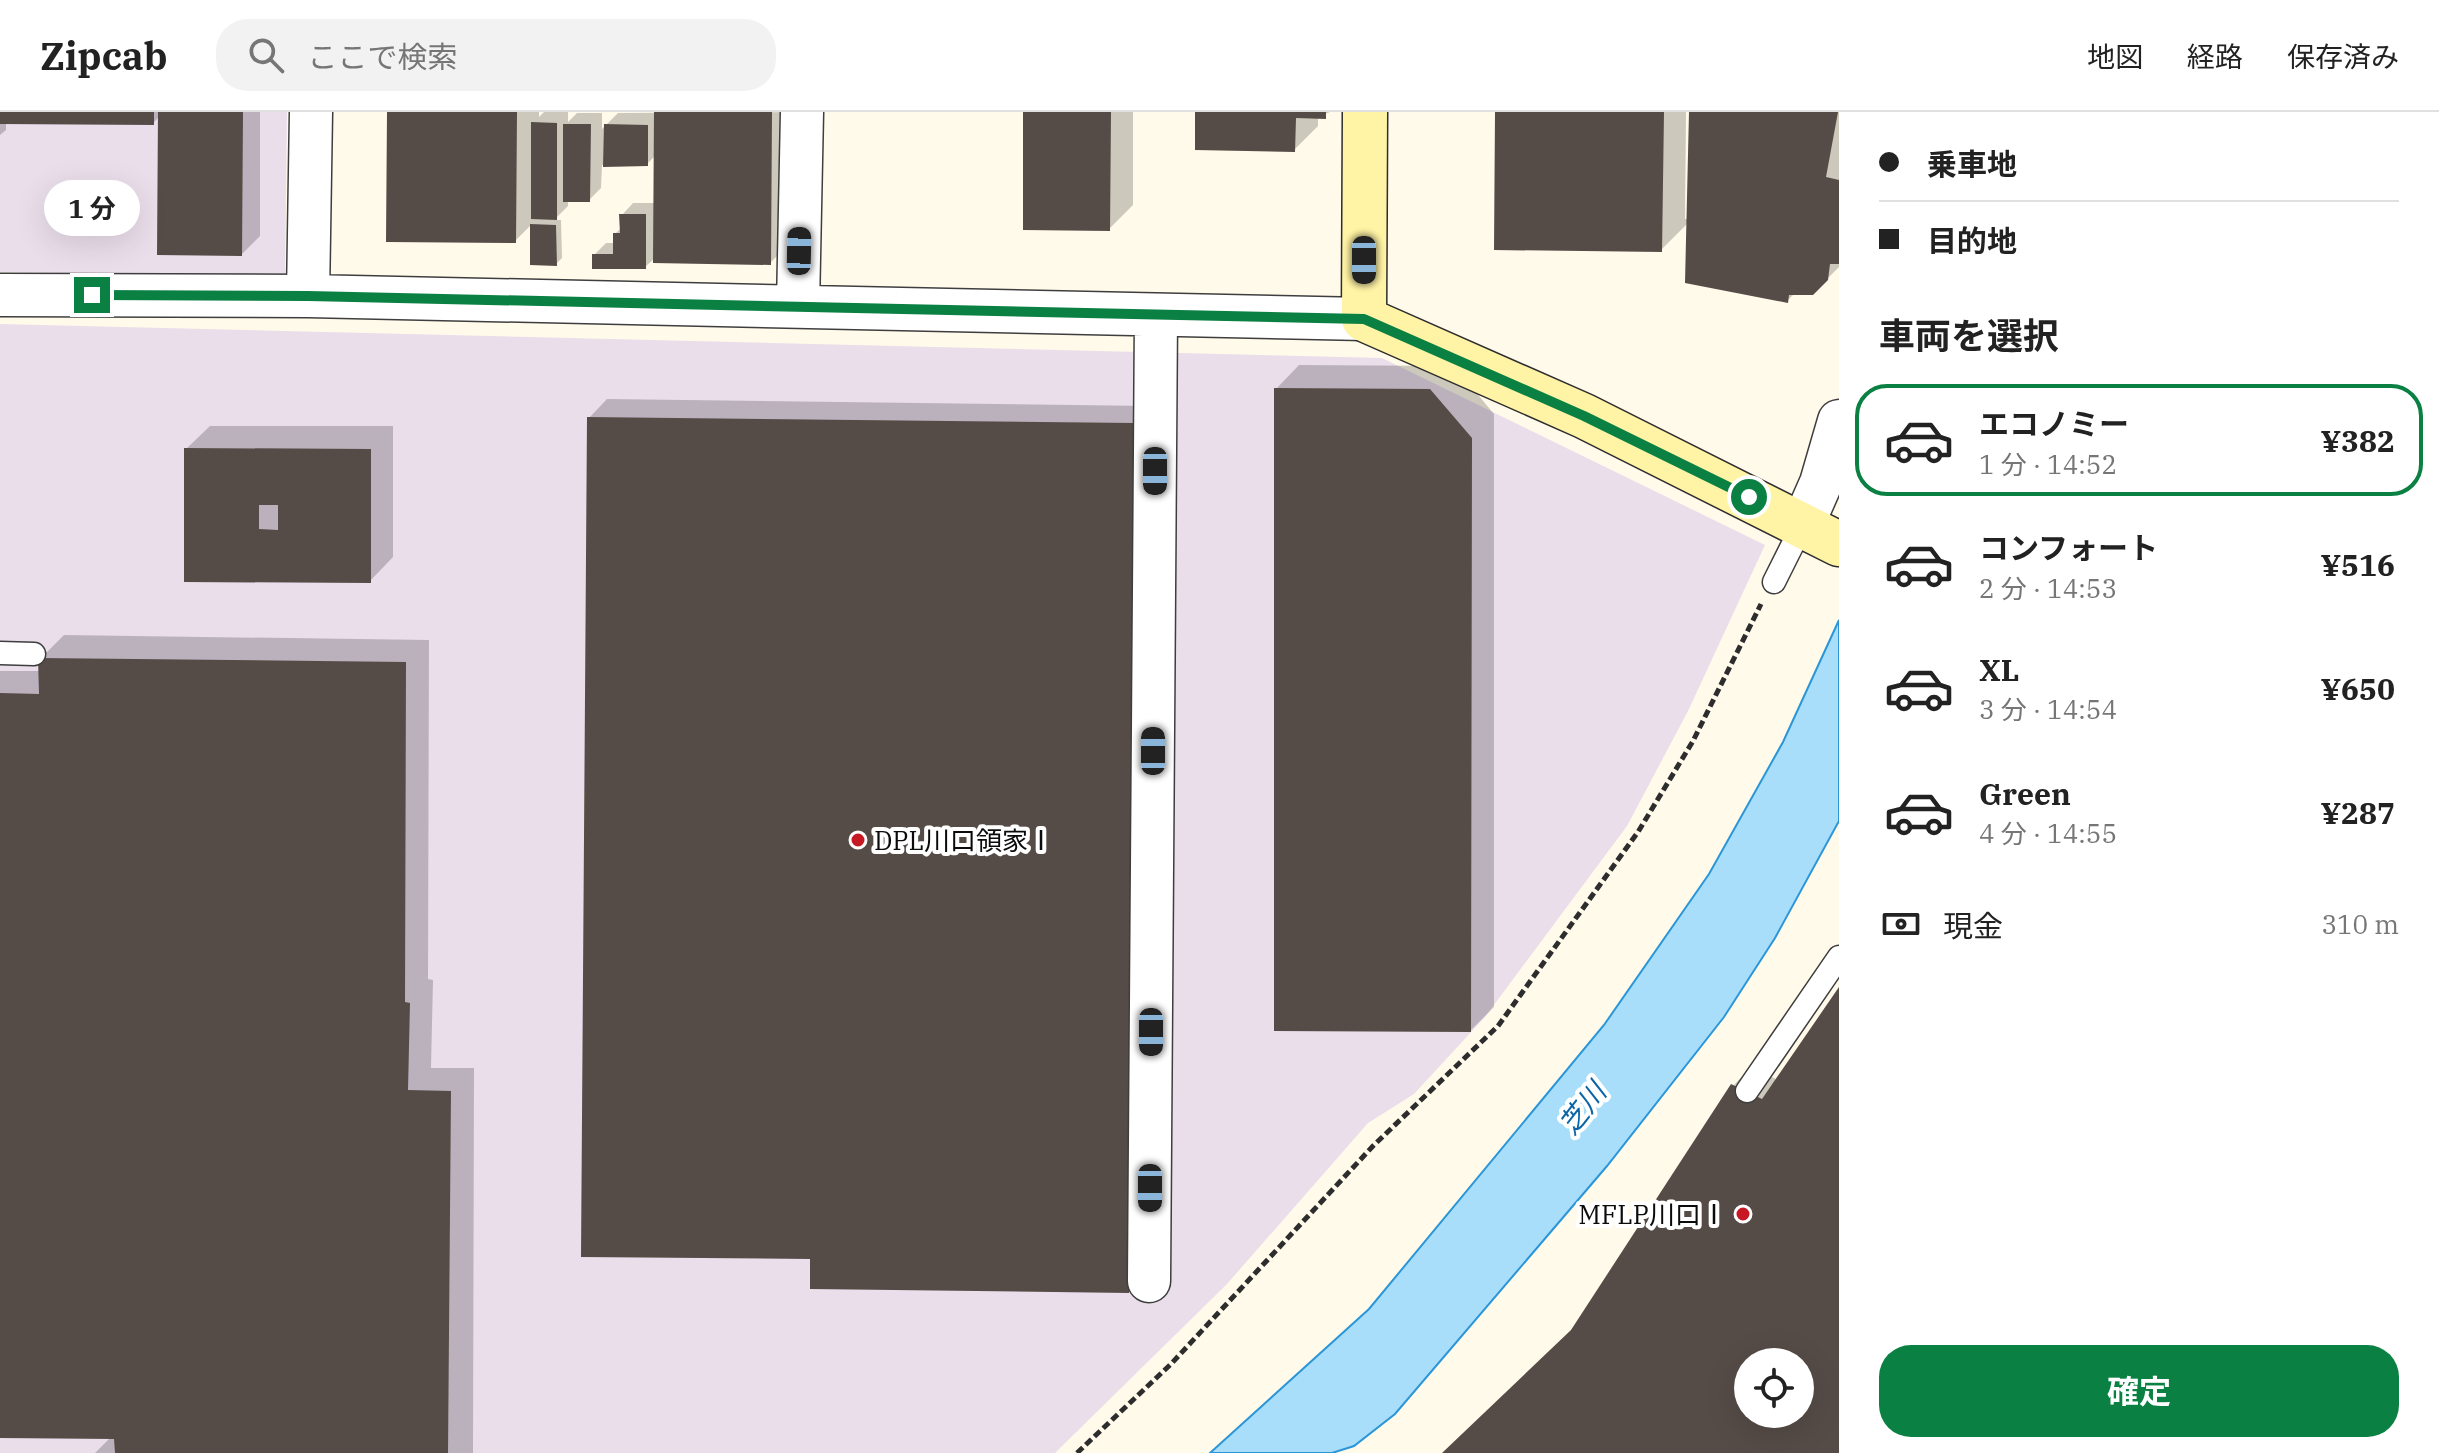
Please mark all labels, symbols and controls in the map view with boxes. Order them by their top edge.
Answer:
search box [216,19,776,91]
text: Zipcab [40,31,168,80]
icon: search [244,33,288,77]
text: ここで検索 [308,37,458,76]
text: 地図 [2087,38,2143,75]
text: 経路 [2187,38,2243,75]
text: 保存済み [2287,38,2399,75]
text: 乗車地 [1927,144,2017,183]
callout: 1 分 [44,179,140,235]
text: 1 分 [68,191,116,225]
text: 目的地 [1927,221,2017,260]
car [787,227,811,275]
car [1352,236,1376,284]
route end [74,277,110,313]
text: 車両を選択 [1879,312,2059,359]
icon: car [1883,404,1955,476]
text: エコノミー [1979,404,2129,443]
text: ¥382 [2321,421,2395,460]
car [1143,447,1167,495]
text: 1 分 · 14:52 [1979,447,2117,481]
route start [1731,479,1767,515]
icon: car [1883,528,1955,600]
text: コンフォート [1979,528,2158,567]
text: ¥516 [2321,545,2395,584]
text: 2 分 · 14:53 [1979,571,2117,605]
text: XL [1979,650,2019,689]
icon: car [1883,652,1955,724]
text: ¥650 [2321,669,2395,708]
text: 3 分 · 14:54 [1979,692,2117,726]
car [1141,727,1165,775]
text: Green [1979,774,2071,813]
icon: car [1883,776,1955,848]
text: ¥287 [2321,793,2395,832]
text: 4 分 · 14:55 [1979,816,2117,850]
place label: DPL川口領家Ⅰ [874,823,1054,857]
marker: DPL川口領家Ⅰ [849,831,867,849]
icon: cash [1879,902,1923,946]
text: 現金 [1943,906,2003,945]
text: 310 m [2321,907,2399,941]
car [1139,1008,1163,1056]
water label: 芝川 [1550,1072,1616,1141]
car [1138,1164,1162,1212]
place label: MFLP川口Ⅰ [1578,1197,1727,1231]
marker: MFLP川口Ⅰ [1734,1205,1752,1223]
button: 確定 [1879,1345,2399,1437]
map controls [1734,1348,1814,1428]
button: locate [1734,1348,1814,1428]

